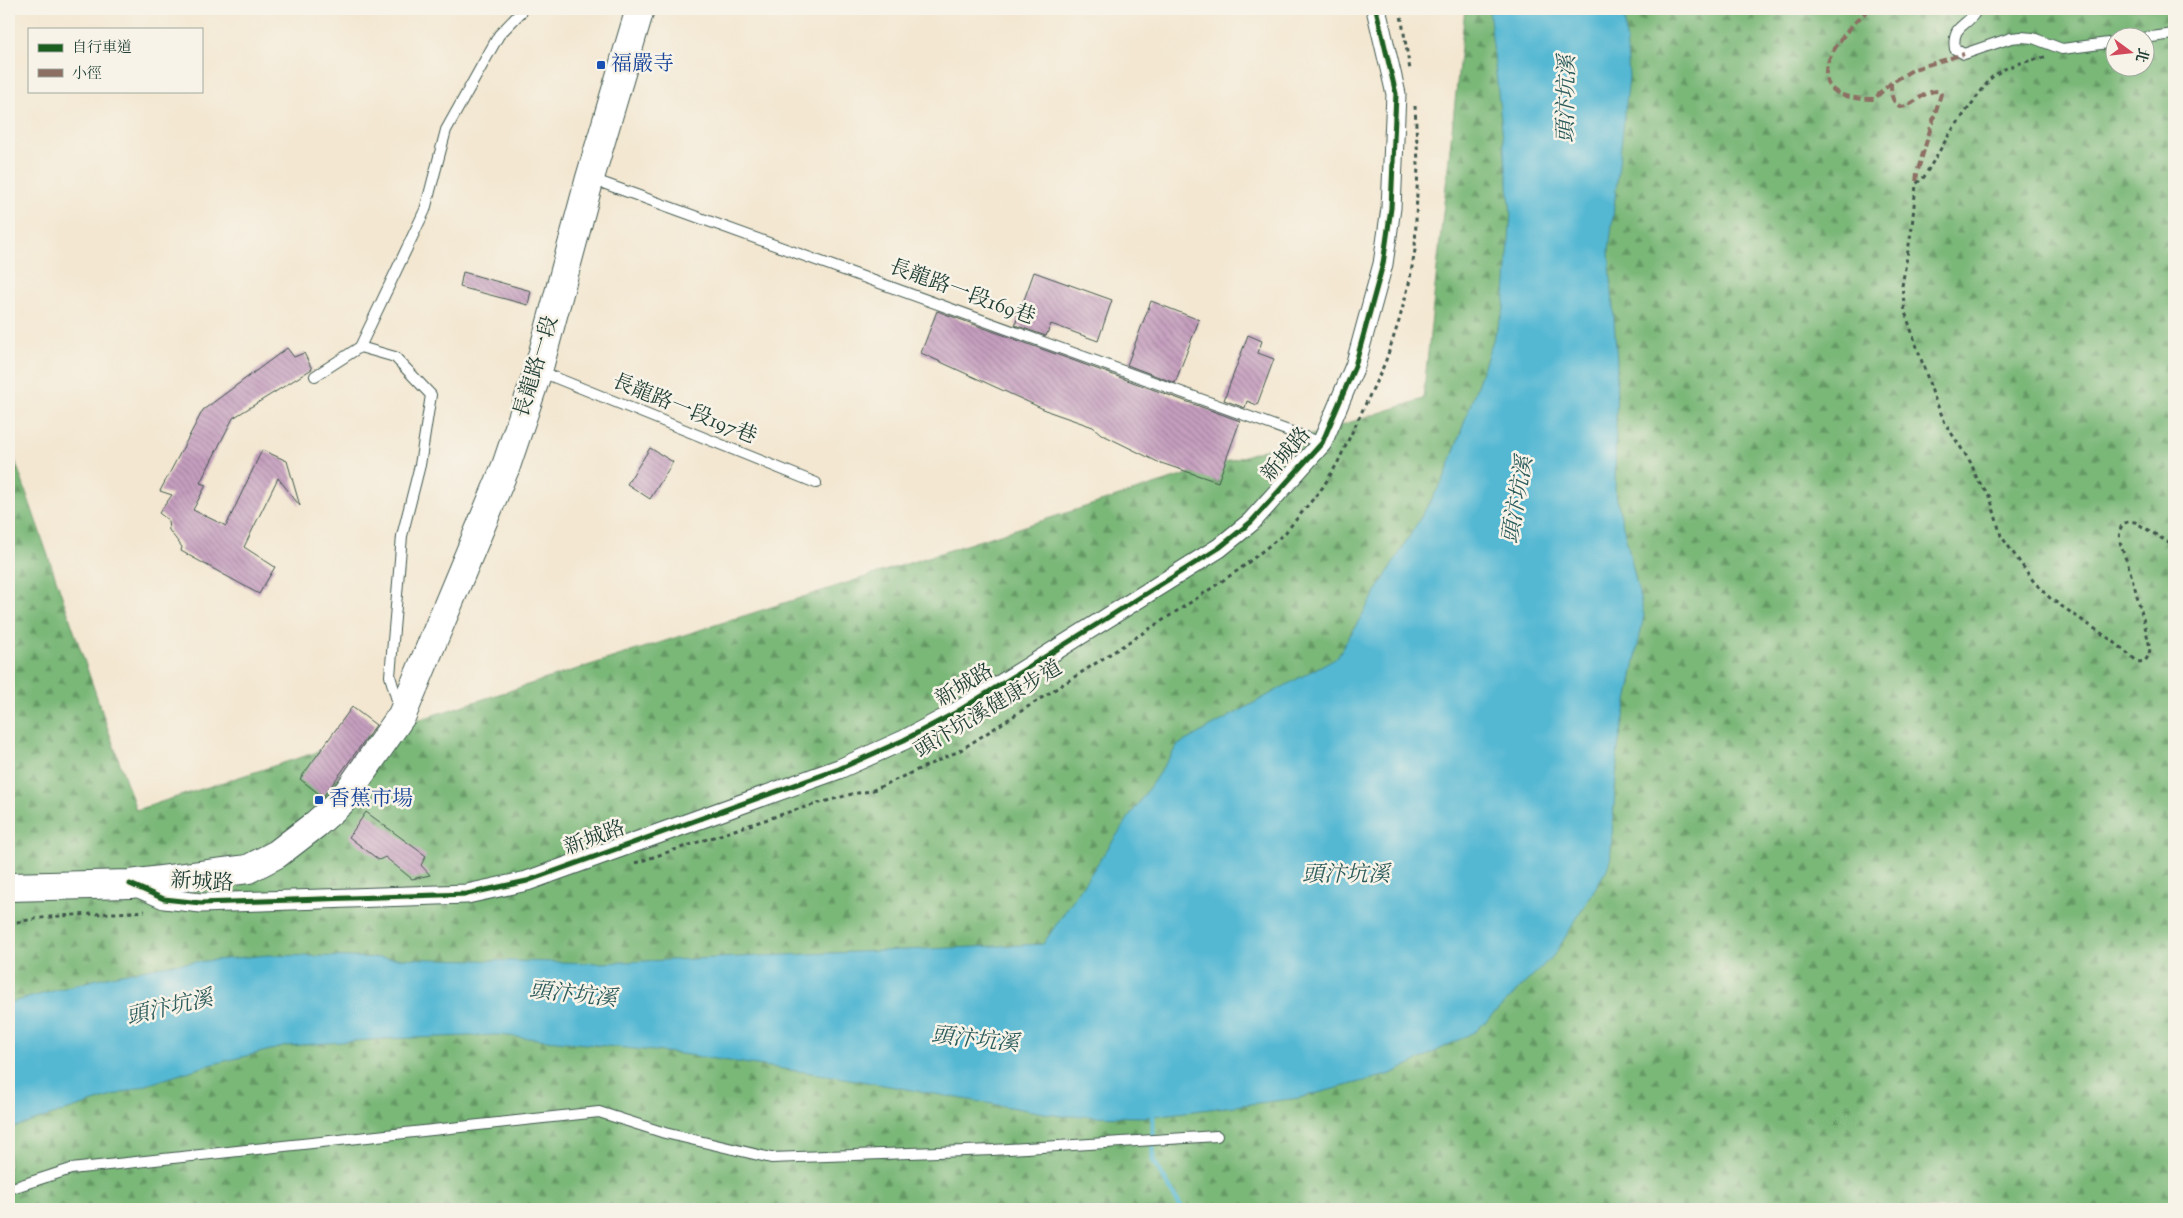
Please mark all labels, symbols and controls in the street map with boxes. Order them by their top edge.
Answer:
legend [28,28,202,92]
north arrow [2106,28,2156,78]
text: 自行車道 [72,38,132,59]
text: 北 [2129,45,2152,64]
place label: 福嚴寺 [611,50,674,80]
water label: 頭汴坑溪 [1551,53,1585,143]
marker: 福嚴寺 [595,59,607,71]
text: 小徑 [72,64,102,85]
street label: 長龍路一段169巷 [885,253,1039,333]
street label: 長龍路一段 [507,312,567,422]
street label: 長龍路一段197巷 [607,367,761,453]
street label: 新城路 [1255,421,1319,489]
water label: 頭汴坑溪 [1496,452,1543,546]
street label: 頭汴坑溪健康步道 [909,654,1069,766]
street label: 新城路 [930,657,1000,715]
place label: 香蕉市場 [329,785,413,815]
marker: 香蕉市場 [313,794,325,806]
street label: 新城路 [560,814,630,864]
water label: 頭汴坑溪 [1302,860,1392,892]
street label: 新城路 [170,866,234,900]
water label: 頭汴坑溪 [528,975,620,1017]
water label: 頭汴坑溪 [124,983,218,1034]
water label: 頭汴坑溪 [930,1020,1022,1062]

